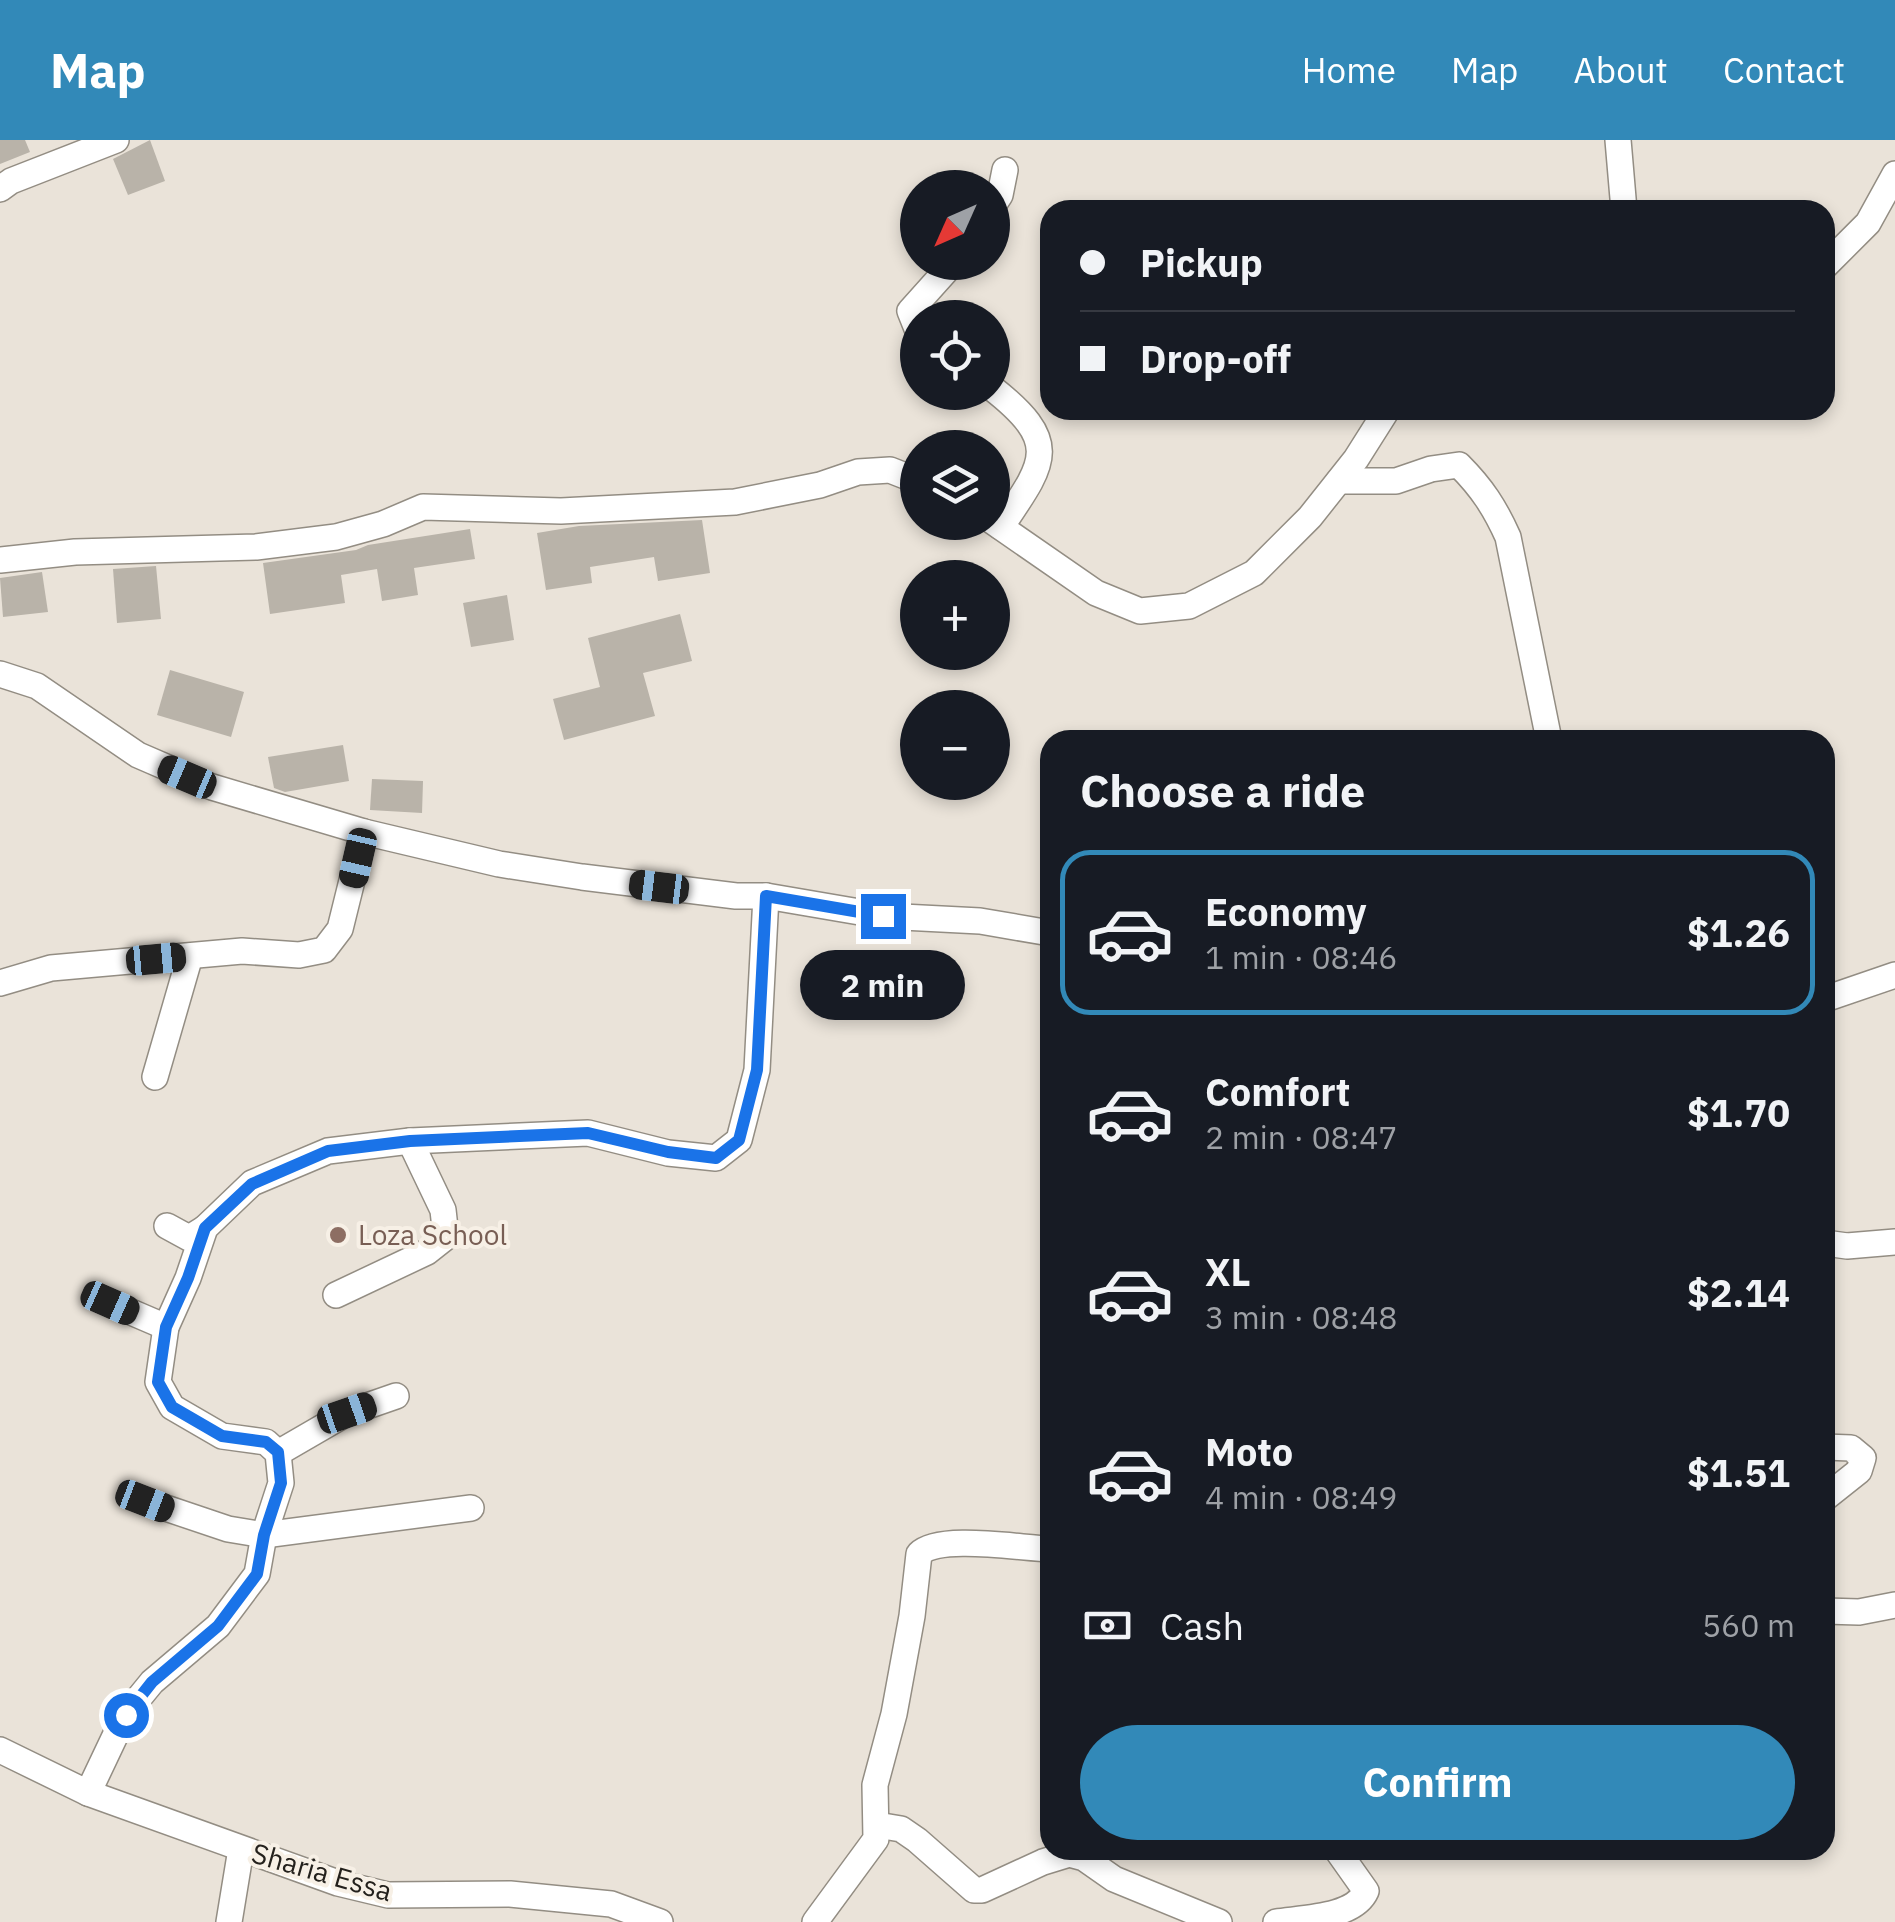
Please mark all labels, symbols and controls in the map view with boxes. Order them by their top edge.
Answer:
text: Map [50,39,146,101]
text: Home [1302,47,1396,93]
text: Map [1451,47,1518,93]
text: About [1573,47,1668,93]
text: Contact [1723,47,1845,93]
north arrow [900,170,1010,280]
map controls [900,170,1010,800]
text: Pickup [1140,238,1263,287]
button: locate [900,300,1010,410]
text: Drop-off [1140,334,1291,383]
button: layers [900,430,1010,540]
button: + [900,560,1010,670]
button: − [900,690,1010,800]
car [154,751,220,803]
text: Choose a ride [1080,761,1365,819]
car [337,825,379,891]
car [627,868,691,906]
text: Economy [1205,887,1367,936]
icon: car [1085,888,1175,978]
route end [861,894,906,939]
text: $1.26 [1687,908,1790,957]
text: 1 min · 08:46 [1205,936,1398,978]
car [125,941,187,977]
callout: 2 min [800,951,966,1021]
text: 2 min [841,964,924,1006]
text: Comfort [1205,1067,1350,1116]
icon: car [1085,1068,1175,1158]
text: $1.70 [1687,1088,1790,1137]
text: 2 min · 08:47 [1205,1116,1398,1158]
place label: Loza School [358,1216,507,1253]
marker: Loza School [327,1224,349,1246]
text: XL [1205,1247,1251,1296]
icon: car [1085,1248,1175,1338]
text: $2.14 [1687,1268,1790,1317]
car [76,1277,144,1329]
text: 3 min · 08:48 [1205,1296,1398,1338]
car [314,1389,380,1437]
text: Moto [1205,1427,1293,1476]
icon: car [1085,1428,1175,1518]
text: $1.51 [1687,1448,1790,1497]
car [112,1476,178,1526]
text: 4 min · 08:49 [1205,1476,1398,1518]
icon: cash [1080,1598,1135,1653]
text: Cash [1160,1601,1244,1650]
text: 560 m [1702,1604,1795,1646]
route start [104,1693,149,1738]
button: Confirm [1080,1725,1795,1840]
street label: Sharia Essa [248,1834,397,1909]

